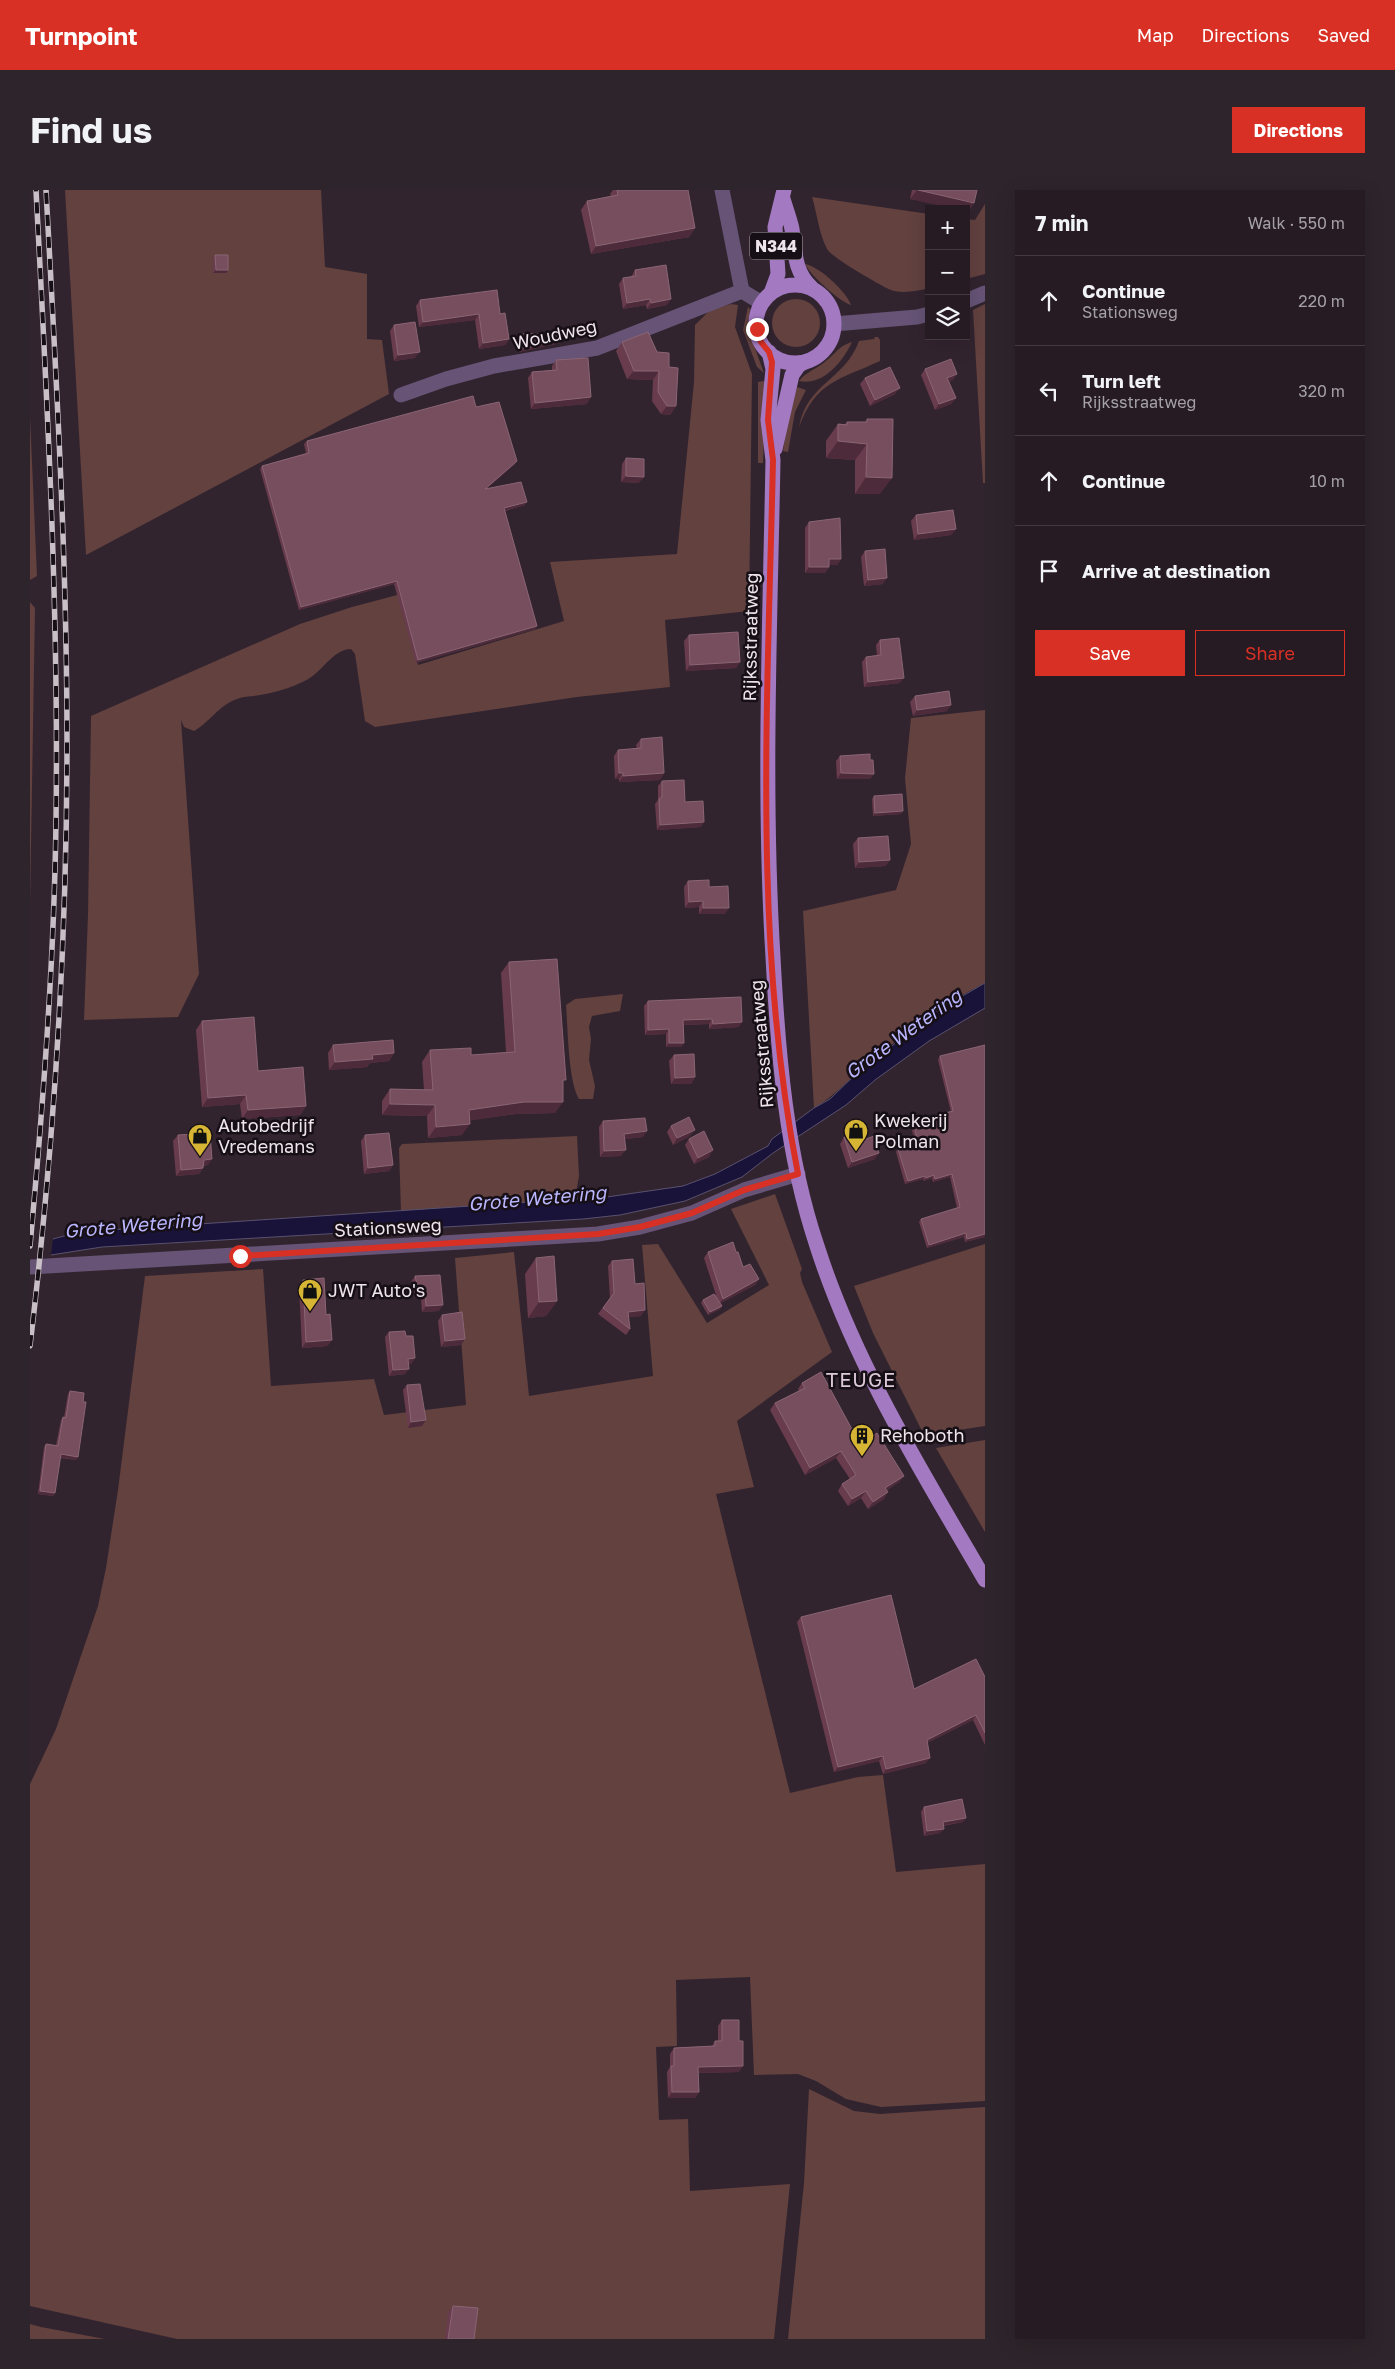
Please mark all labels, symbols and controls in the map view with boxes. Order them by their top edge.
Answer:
text: Turnpoint [25,21,138,50]
text: Map [1137,24,1173,46]
text: Directions [1201,24,1289,46]
text: Saved [1317,24,1370,46]
button: Directions [1232,107,1365,153]
text: Find us [30,109,152,151]
map controls [925,205,970,340]
button: + [925,205,970,250]
text: 7 min [1035,210,1089,236]
text: Walk · 550 m [1248,213,1345,233]
road number: N344 [750,232,802,260]
button: − [925,250,970,295]
text: Continue [1082,279,1165,302]
icon: ahead [1035,287,1063,315]
text: 220 m [1298,291,1345,311]
button: layers [925,295,970,340]
text: Stationsweg [1082,302,1178,322]
street label: Woudweg [511,314,599,354]
route end [746,318,769,341]
text: Turn left [1082,369,1161,392]
icon: left [1035,377,1063,405]
text: 320 m [1298,381,1345,401]
text: Rijksstraatweg [1082,392,1196,412]
icon: ahead [1035,467,1063,495]
text: Continue [1082,469,1165,492]
text: 10 m [1309,471,1345,491]
icon: arrive [1035,557,1063,585]
text: Arrive at destination [1082,559,1270,582]
street label: Rijksstraatweg [738,572,762,701]
button: Save [1035,630,1185,676]
button: Share [1195,630,1345,676]
street label: Rijksstraatweg [744,979,778,1109]
water label: Grote Wetering [840,983,966,1084]
place label: Kwekerij Polman [874,1109,948,1152]
place label: Autobedrijf Vredemans [218,1114,315,1157]
shop icon: Kwekerij Polman [843,1118,869,1152]
shop icon: Autobedrijf Vredemans [187,1123,213,1157]
water label: Grote Wetering [467,1180,608,1215]
water label: Grote Wetering [63,1207,204,1242]
street label: Stationsweg [334,1213,442,1241]
route start [229,1245,252,1268]
shop icon: JWT Auto's [297,1278,323,1312]
place label: JWT Auto's [328,1279,425,1301]
district label: TEUGE [826,1367,896,1391]
building icon: Rehoboth [849,1423,875,1457]
place label: Rehoboth [880,1424,965,1446]

